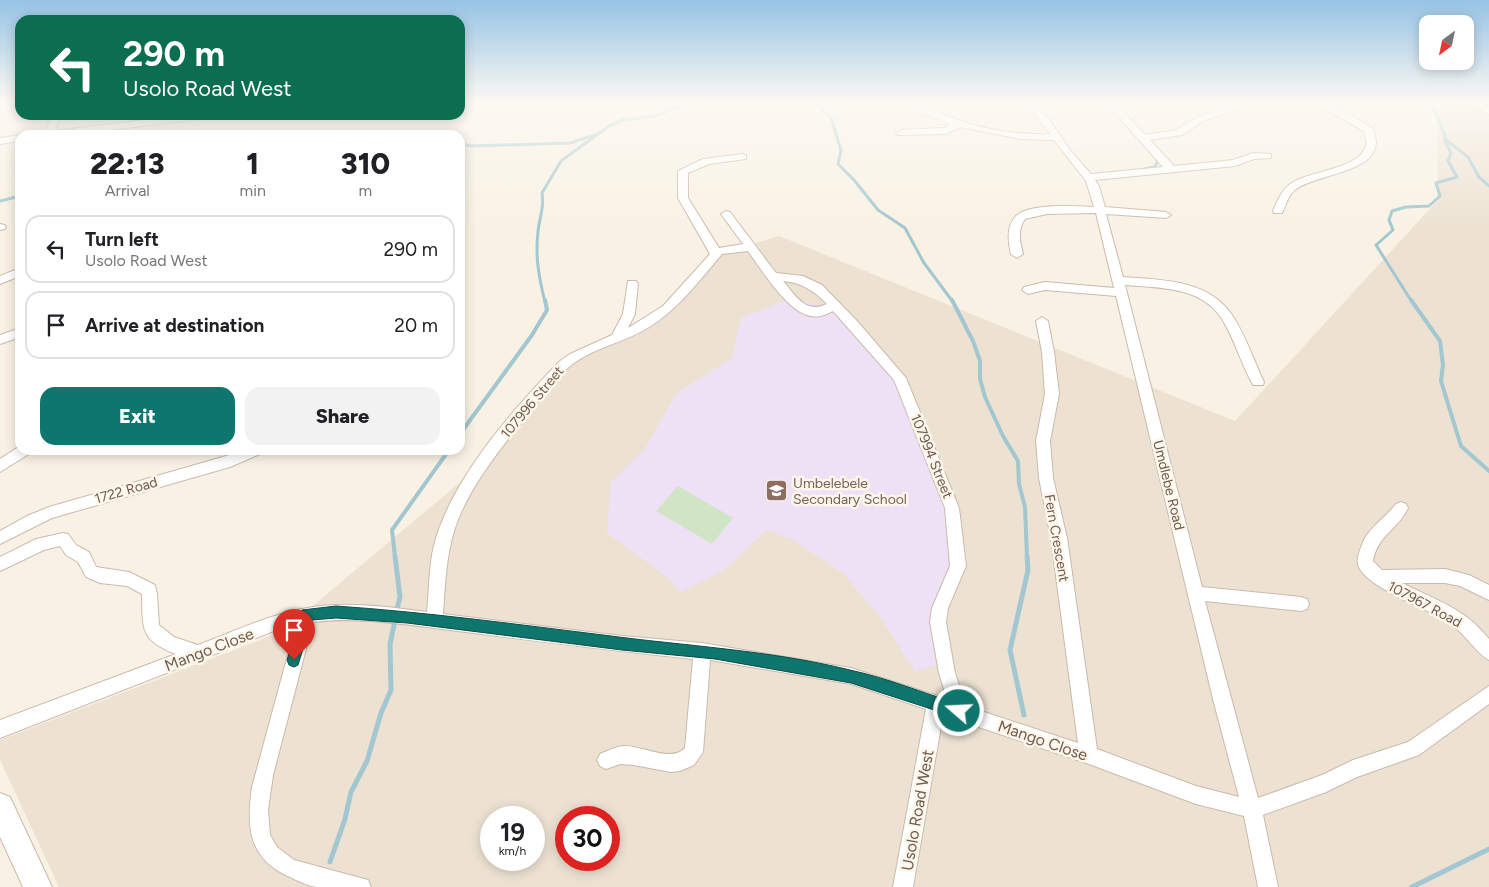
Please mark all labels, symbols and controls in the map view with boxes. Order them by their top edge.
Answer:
north arrow [1419,15,1474,70]
map controls [1419,15,1474,70]
text: 290 m [123,33,225,75]
icon: left [40,35,105,100]
text: Usolo Road West [123,75,291,102]
text: 22:13 [90,145,165,182]
text: 1 [246,145,259,182]
text: 310 [341,145,390,182]
text: Arrival [105,181,150,200]
text: min [240,181,266,200]
text: m [359,181,372,200]
text: Turn left [85,228,159,251]
icon: left [42,235,70,263]
text: 290 m [384,238,438,261]
text: Usolo Road West [85,251,208,270]
icon: arrive [42,311,70,339]
text: Arrive at destination [85,314,264,337]
text: 20 m [394,314,438,337]
street label: 107996 Street [497,363,567,442]
button: Exit [40,387,235,445]
button: Share [245,387,440,445]
street label: 107994 Street [907,412,956,501]
street label: Umdlebe Road [1149,438,1188,532]
street label: 1722 Road [93,473,160,508]
place label: Umbelebele Secondary School [793,475,907,508]
school or university icon: Umbelebele Secondary School [765,479,789,503]
street label: Fern Crescent [1040,493,1073,583]
street label: 107967 Road [1385,578,1465,631]
pin [273,609,315,660]
icon: arrive [280,616,308,644]
street label: Mango Close [162,624,257,675]
position arrow [932,684,984,736]
street label: Mango Close [995,716,1091,765]
street label: Usolo Road West [897,748,937,872]
speed limit sign: 30 [555,806,620,871]
text: 19 [500,817,525,847]
text: km/h [499,844,526,858]

